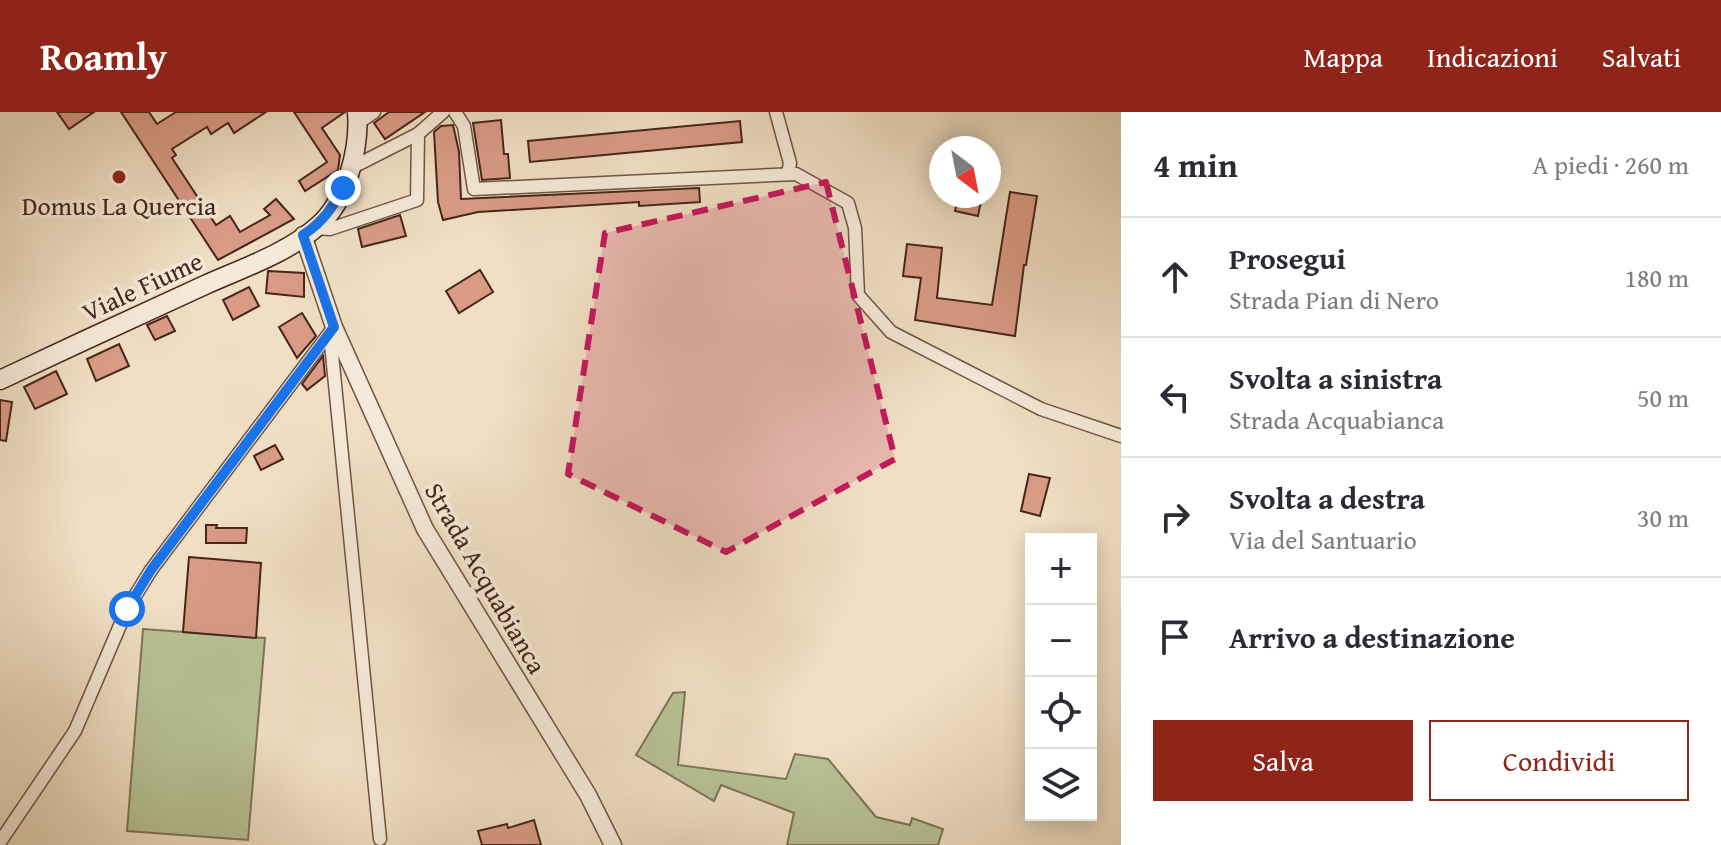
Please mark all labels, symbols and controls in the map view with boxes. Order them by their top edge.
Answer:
text: Roamly [40,28,167,84]
text: Mappa [1303,36,1383,77]
text: Indicazioni [1427,36,1558,77]
text: Salvati [1602,36,1681,77]
north arrow [929,136,1001,208]
text: 4 min [1153,140,1238,189]
text: A piedi · 260 m [1533,145,1689,184]
marker: Domus La Quercia [110,168,128,186]
route end [325,170,361,206]
place label: Domus La Quercia [22,186,217,225]
text: Prosegui [1229,236,1346,280]
street label: Viale Fiume [75,241,209,331]
icon: ahead [1153,255,1197,299]
text: 180 m [1624,258,1689,297]
text: Strada Pian di Nero [1229,280,1439,319]
text: Svolta a sinistra [1229,356,1442,400]
icon: left [1153,375,1197,419]
text: 50 m [1637,378,1689,417]
text: Strada Acquabianca [1229,400,1444,439]
street label: Strada Acquabianca [415,475,557,682]
text: Svolta a destra [1229,476,1425,520]
icon: right [1153,495,1197,539]
text: 30 m [1637,498,1689,537]
text: Via del Santuario [1229,520,1417,559]
map controls [1025,533,1097,821]
button: + [1025,533,1097,605]
route start [109,591,145,627]
button: − [1025,605,1097,677]
icon: arrive [1153,615,1197,659]
text: Arrivo a destinazione [1229,615,1515,659]
button: locate [1025,677,1097,749]
button: Salva [1153,720,1413,801]
button: Condividi [1429,720,1689,801]
button: layers [1025,749,1097,821]

